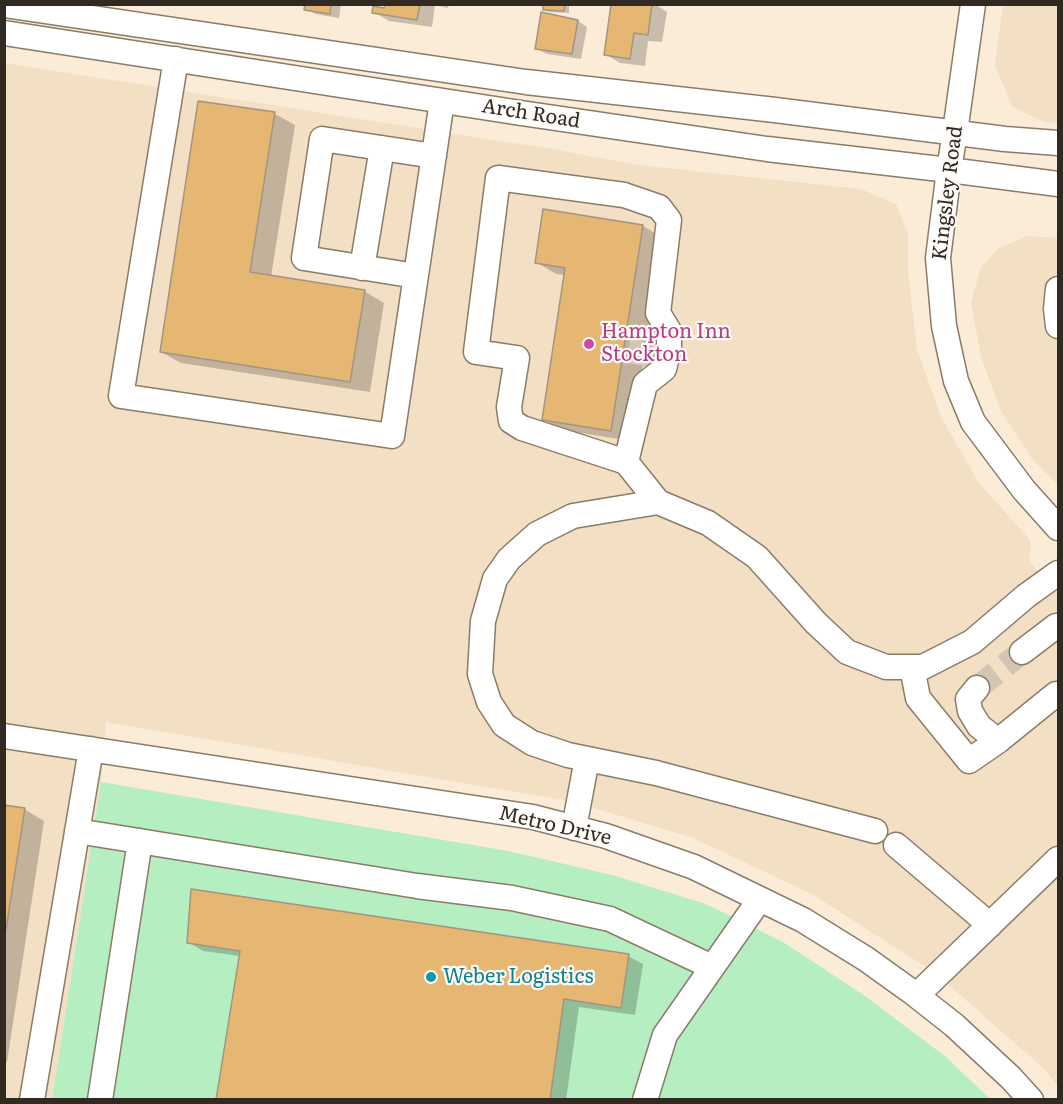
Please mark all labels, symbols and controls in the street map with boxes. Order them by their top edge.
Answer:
street label: Arch Road [480,94,582,134]
street label: Kingsley Road [928,124,968,262]
place label: Hampton Inn Stockton [601,320,731,367]
marker: Hampton Inn Stockton [582,337,596,351]
street label: Metro Drive [496,801,614,851]
place label: Weber Logistics [443,965,593,989]
marker: Weber Logistics [424,970,438,984]

